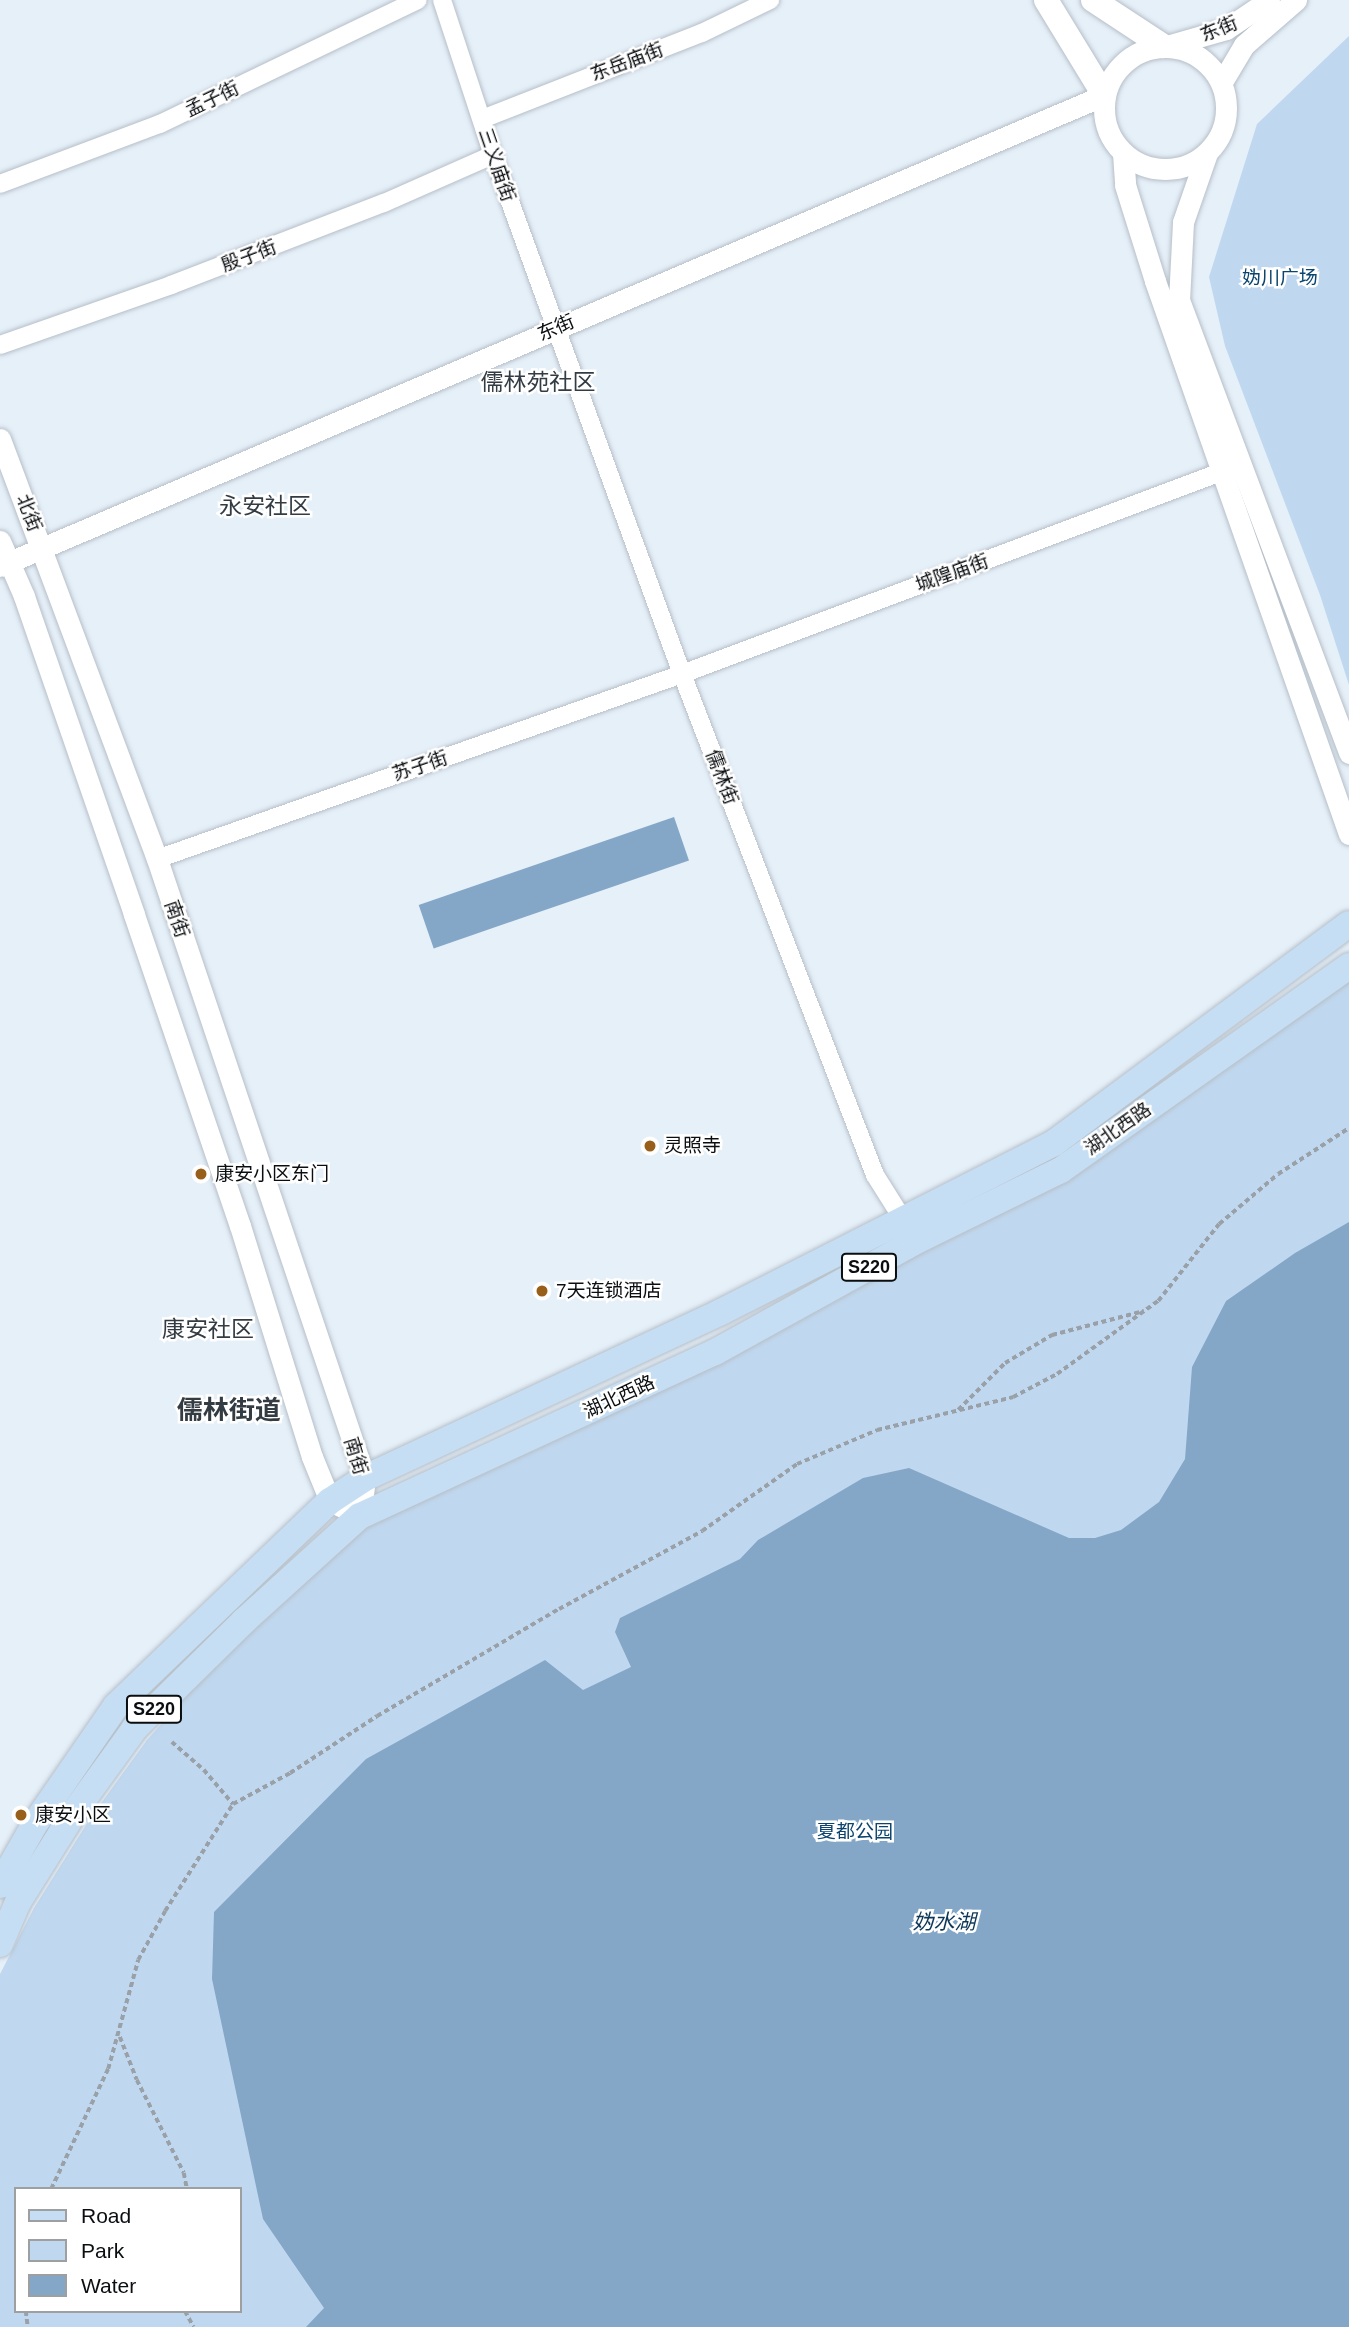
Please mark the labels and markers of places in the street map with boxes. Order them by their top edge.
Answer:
place label: 灵照寺 [664,1135,721,1157]
marker: 灵照寺 [642,1138,658,1154]
place label: 康安小区东门 [215,1163,329,1185]
marker: 康安小区东门 [193,1166,209,1182]
place label: 7天连锁酒店 [556,1280,662,1302]
marker: 7天连锁酒店 [534,1283,550,1299]
place label: 康安小区 [35,1804,111,1826]
marker: 康安小区 [13,1807,29,1823]

